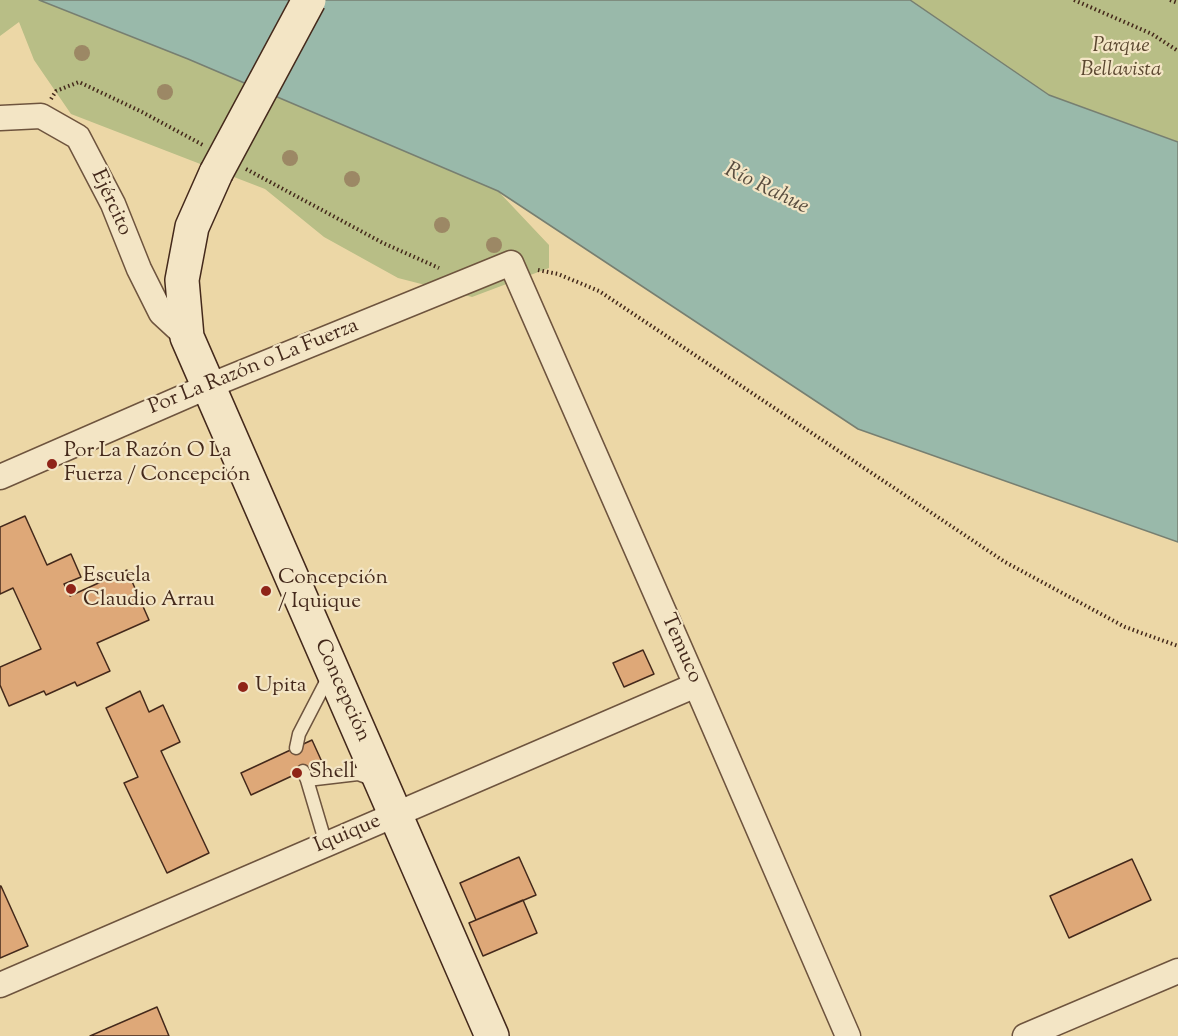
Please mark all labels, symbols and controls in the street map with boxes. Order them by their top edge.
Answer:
park label: Parque Bellavista [1080,34,1162,84]
water label: Río Rahue [720,158,812,222]
street label: Ejército [84,166,136,240]
street label: Por La Razón o La Fuerza [145,314,363,422]
place label: Por La Razón O La Fuerza / Concepción [64,439,250,489]
marker: Por La Razón O La Fuerza / Concepción [45,457,59,471]
place label: Escuela Claudio Arrau [83,564,215,614]
place label: Concepción / Iquique [278,566,388,616]
marker: Escuela Claudio Arrau [64,582,78,596]
marker: Concepción / Iquique [259,584,273,598]
street label: Temuco [654,611,706,687]
street label: Concepción [307,636,375,746]
place label: Upita [255,674,306,700]
marker: Upita [236,680,250,694]
place label: Shell [309,760,355,786]
marker: Shell [290,766,304,780]
street label: Iquique [311,810,385,860]

